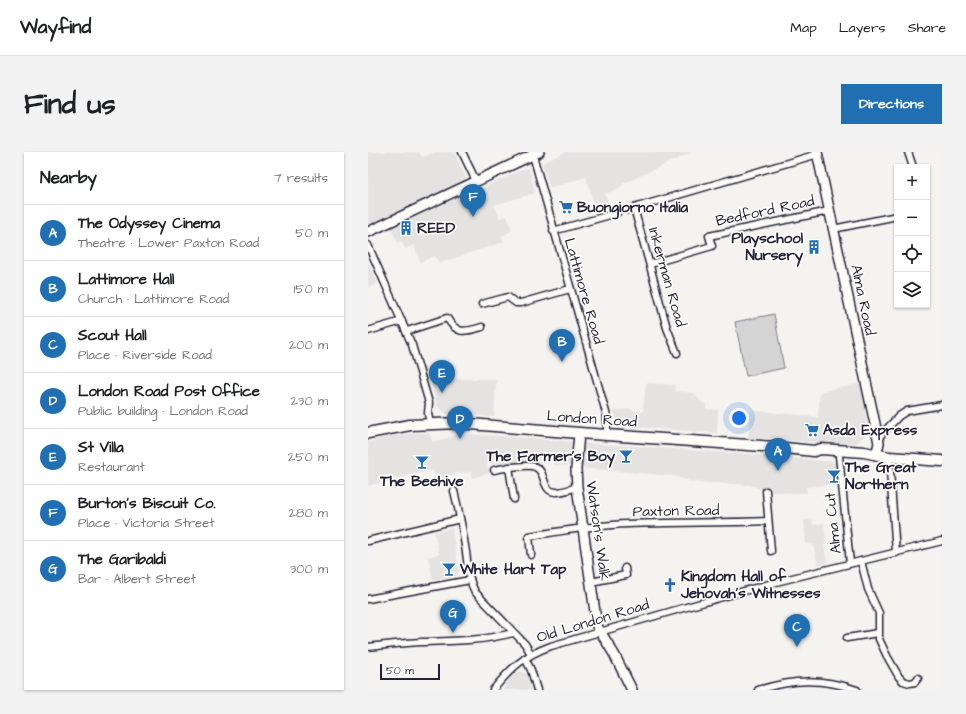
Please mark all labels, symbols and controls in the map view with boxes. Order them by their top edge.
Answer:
text: Wayfind [20,14,91,41]
text: Map [790,18,817,38]
text: Layers [839,18,886,38]
text: Share [908,18,946,38]
button: Directions [841,84,942,124]
text: Find us [24,85,115,124]
map controls [894,164,930,308]
button: + [894,164,930,200]
text: Nearby [40,166,97,190]
text: 7 results [274,169,328,187]
pin: F [460,184,486,217]
street label: Bedford Road [714,190,817,232]
place label: Buongiorno Italia [577,197,688,220]
supermarket icon: Buongiorno Italia [558,199,574,215]
button: − [894,200,930,236]
text: The Odyssey Cinema [78,213,220,234]
place label: REED [417,218,455,239]
building icon: REED [398,220,414,236]
text: A [49,224,57,242]
text: 50 m [295,224,328,242]
street label: Inkerman Road [643,225,691,330]
place label: Playschool Nursery [732,228,804,267]
text: Theatre · Lower Paxton Road [78,234,259,252]
street label: Lattimore Road [559,236,609,347]
button: locate [894,236,930,272]
building icon: Playschool Nursery [806,239,822,255]
street label: Alma Road [845,263,881,338]
text: Lattimore Hall [78,269,174,290]
button: layers [894,272,930,308]
text: B [48,280,58,298]
text: 150 m [294,280,328,298]
text: Church · Lattimore Road [78,290,229,308]
text: Scout Hall [78,325,147,346]
pin: B [549,329,575,362]
text: C [48,336,58,354]
text: 200 m [289,336,328,354]
text: Place · Riverside Road [78,346,212,364]
pin: E [429,360,455,393]
text: London Road Post Office [78,381,260,402]
text: D [49,392,57,410]
text: 230 m [290,392,328,410]
text: Public building · London Road [78,402,248,420]
street label: London Road [546,405,638,433]
pin: D [447,406,473,439]
your location [729,408,749,428]
place label: Asda Express [823,420,918,441]
supermarket icon: Asda Express [804,422,820,438]
text: St Villa [78,437,124,458]
pin: A [765,438,791,471]
place label: The Farmer's Boy [485,446,616,468]
text: E [49,448,57,466]
text: 250 m [288,448,328,466]
bar icon: The Farmer's Boy [618,448,634,464]
bar icon: The Beehive [414,454,430,470]
place label: The Great Northern [844,457,917,495]
text: Restaurant [78,458,145,476]
bar icon: The Great Northern [826,468,842,484]
place label: The Beehive [379,471,464,492]
street label: Watson's Walk [581,480,615,582]
street label: Alma Cut [819,491,847,555]
text: Burton's Biscuit Co. [78,493,216,514]
street label: Paxton Road [632,500,720,522]
text: F [48,504,58,522]
text: 280 m [289,504,328,522]
text: Place · Victoria Street [78,514,214,532]
text: The Garibaldi [78,549,166,570]
place label: White Hart Tap [459,559,567,580]
text: G [48,560,58,578]
text: 300 m [290,560,328,578]
bar icon: White Hart Tap [441,561,457,577]
place label: Kingdom Hall of Jehovah's Witnesses [680,566,821,604]
text: Bar · Albert Street [78,570,196,588]
church icon: Kingdom Hall of Jehovah's Witnesses [662,577,678,593]
street label: Old London Road [534,594,652,648]
pin: G [440,600,466,633]
pin: C [784,614,810,647]
scale bar [380,662,440,681]
text: 50 m [386,663,414,678]

